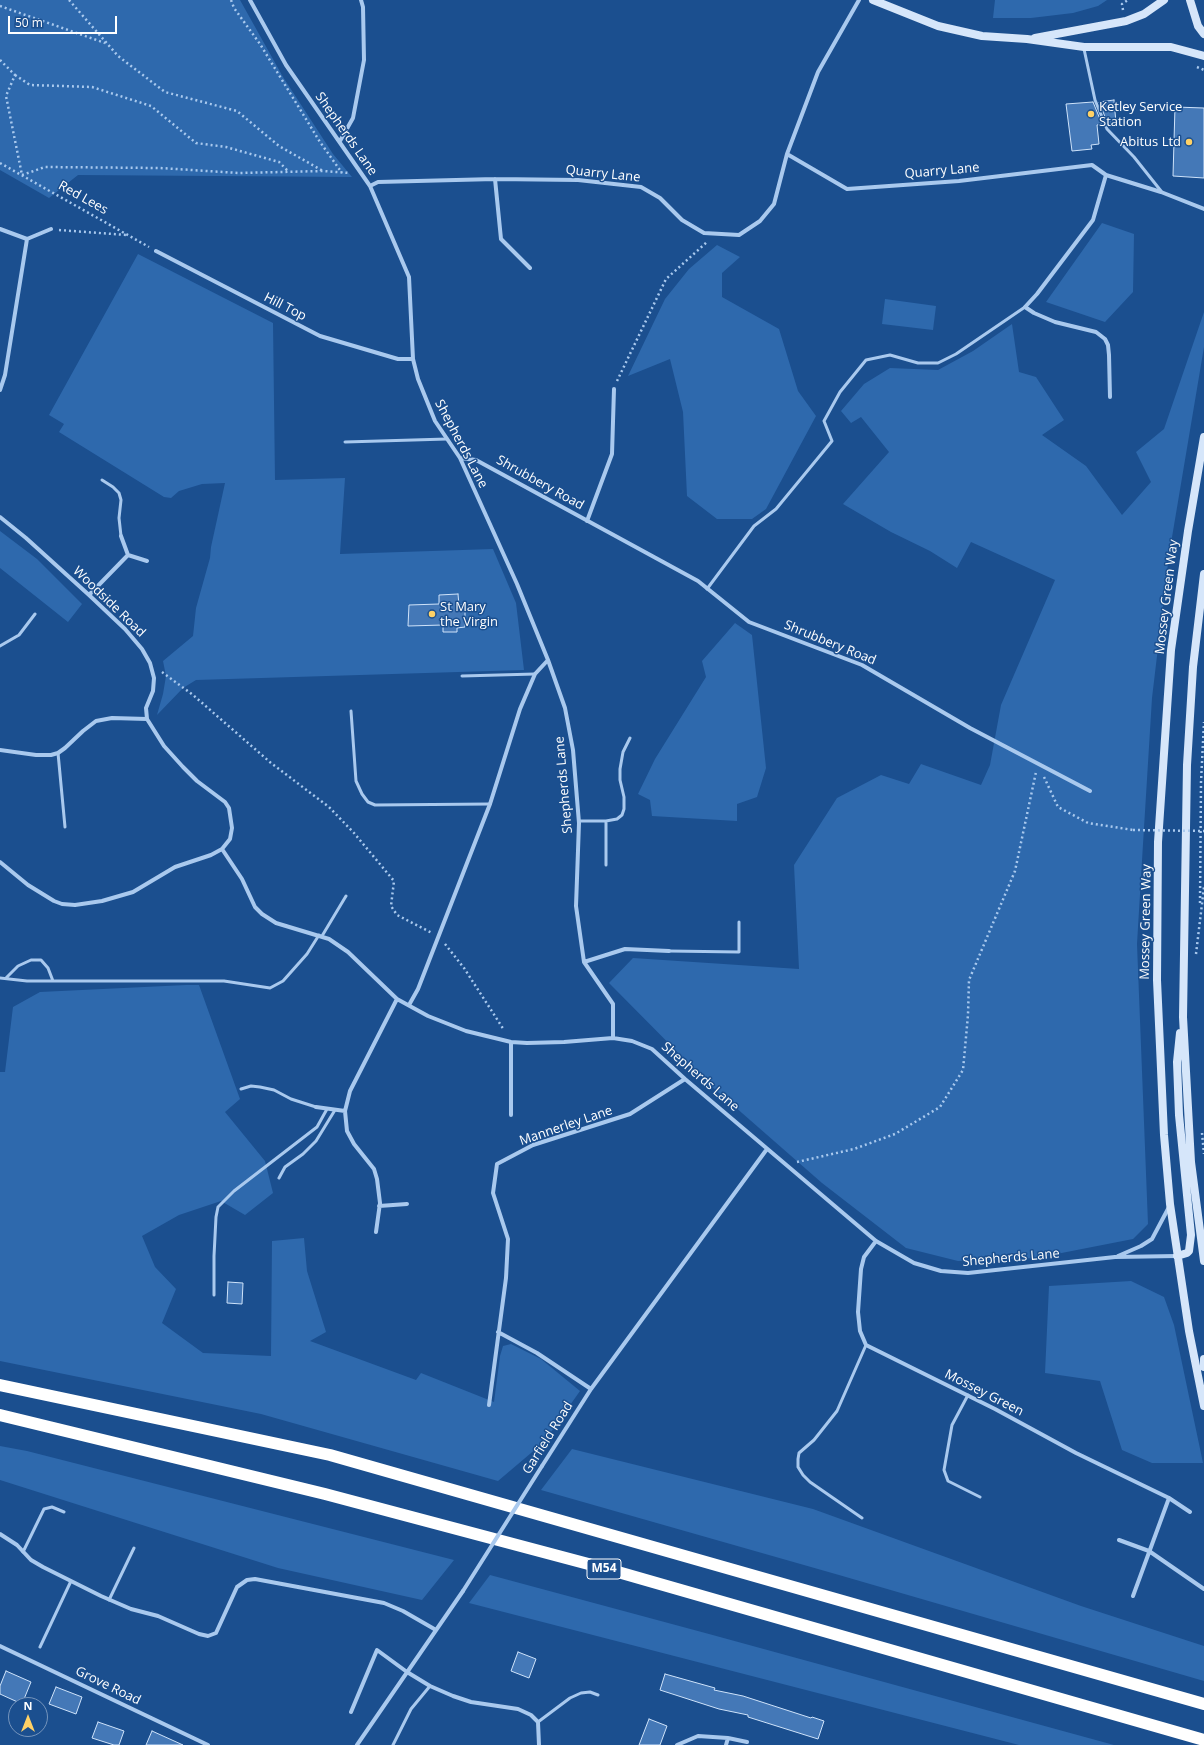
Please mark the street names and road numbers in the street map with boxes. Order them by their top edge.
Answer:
street label: Shepherds Lane [312,89,380,179]
street label: Quarry Lane [904,160,980,182]
street label: Quarry Lane [565,162,641,186]
street label: Red Lees [56,178,110,218]
street label: Hill Top [261,290,309,324]
street label: Shepherds Lane [431,397,491,491]
street label: Shrubbery Road [493,452,587,514]
street label: Mossey Green Way [1152,539,1182,655]
street label: Woodside Road [70,563,148,641]
street label: Shrubbery Road [782,617,878,669]
street label: Shepherds Lane [552,736,576,834]
street label: Mossey Green Way [1137,864,1155,980]
street label: Shepherds Lane [658,1039,742,1115]
street label: Mannerley Lane [517,1103,615,1149]
street label: Shepherds Lane [962,1246,1060,1270]
street label: Mossey Green [942,1366,1026,1420]
street label: Garfield Road [520,1399,576,1477]
road number: M54 [587,1559,621,1579]
street label: Grove Road [73,1663,143,1709]

